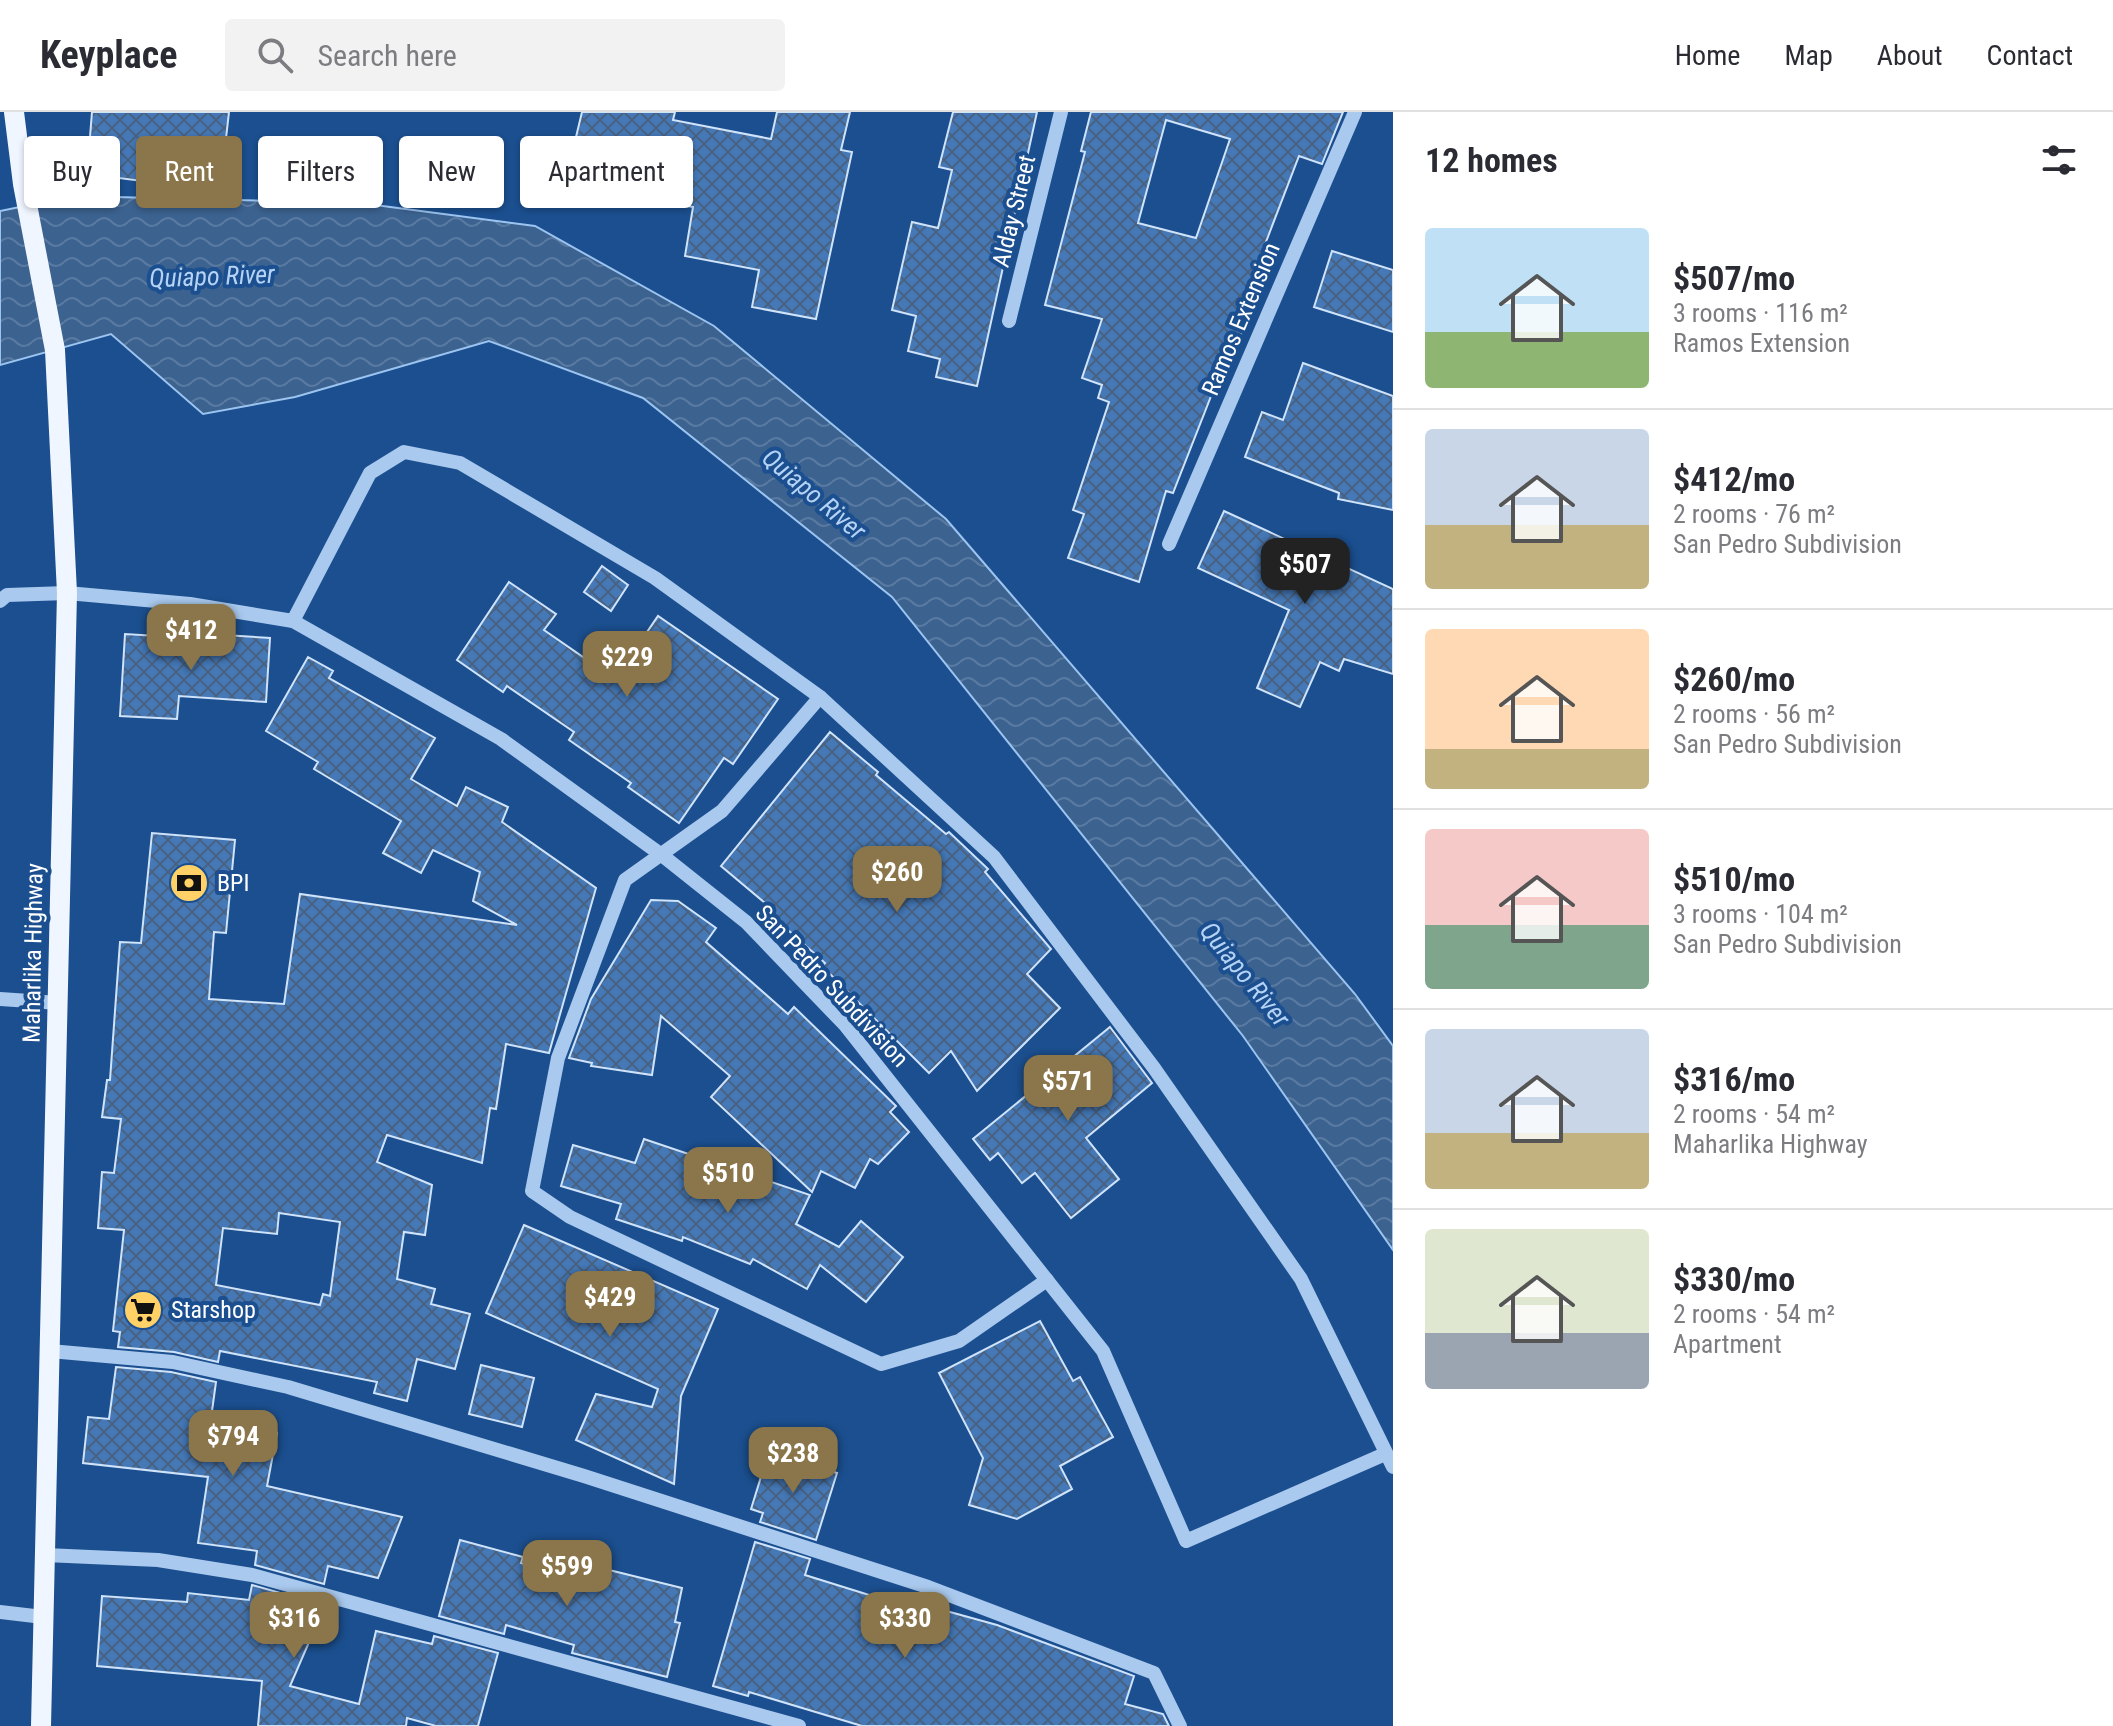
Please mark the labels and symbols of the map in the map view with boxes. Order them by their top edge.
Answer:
street label: Alday Street [987,152,1041,270]
street label: Ramos Extension [1196,238,1286,400]
water label: Quiapo River [149,259,277,293]
water label: Quiapo River [756,442,873,547]
pin: $507 [1258,538,1352,606]
pin: $412 [144,604,238,672]
pin: $229 [580,631,674,699]
pin: $260 [850,846,944,914]
bank icon: BPI [168,862,210,904]
street label: Maharlika Highway [17,863,49,1043]
place label: BPI [217,869,249,897]
street label: San Pedro Subdivision [750,899,914,1073]
water label: Quiapo River [1194,916,1297,1033]
pin: $571 [1021,1055,1115,1123]
pin: $510 [681,1147,775,1215]
pin: $429 [563,1271,657,1339]
supermarket icon: Starshop [122,1289,164,1331]
place label: Starshop [171,1296,256,1324]
pin: $794 [186,1410,280,1478]
pin: $238 [746,1427,840,1495]
pin: $599 [520,1540,614,1608]
pin: $316 [247,1592,341,1660]
pin: $330 [858,1592,952,1660]

